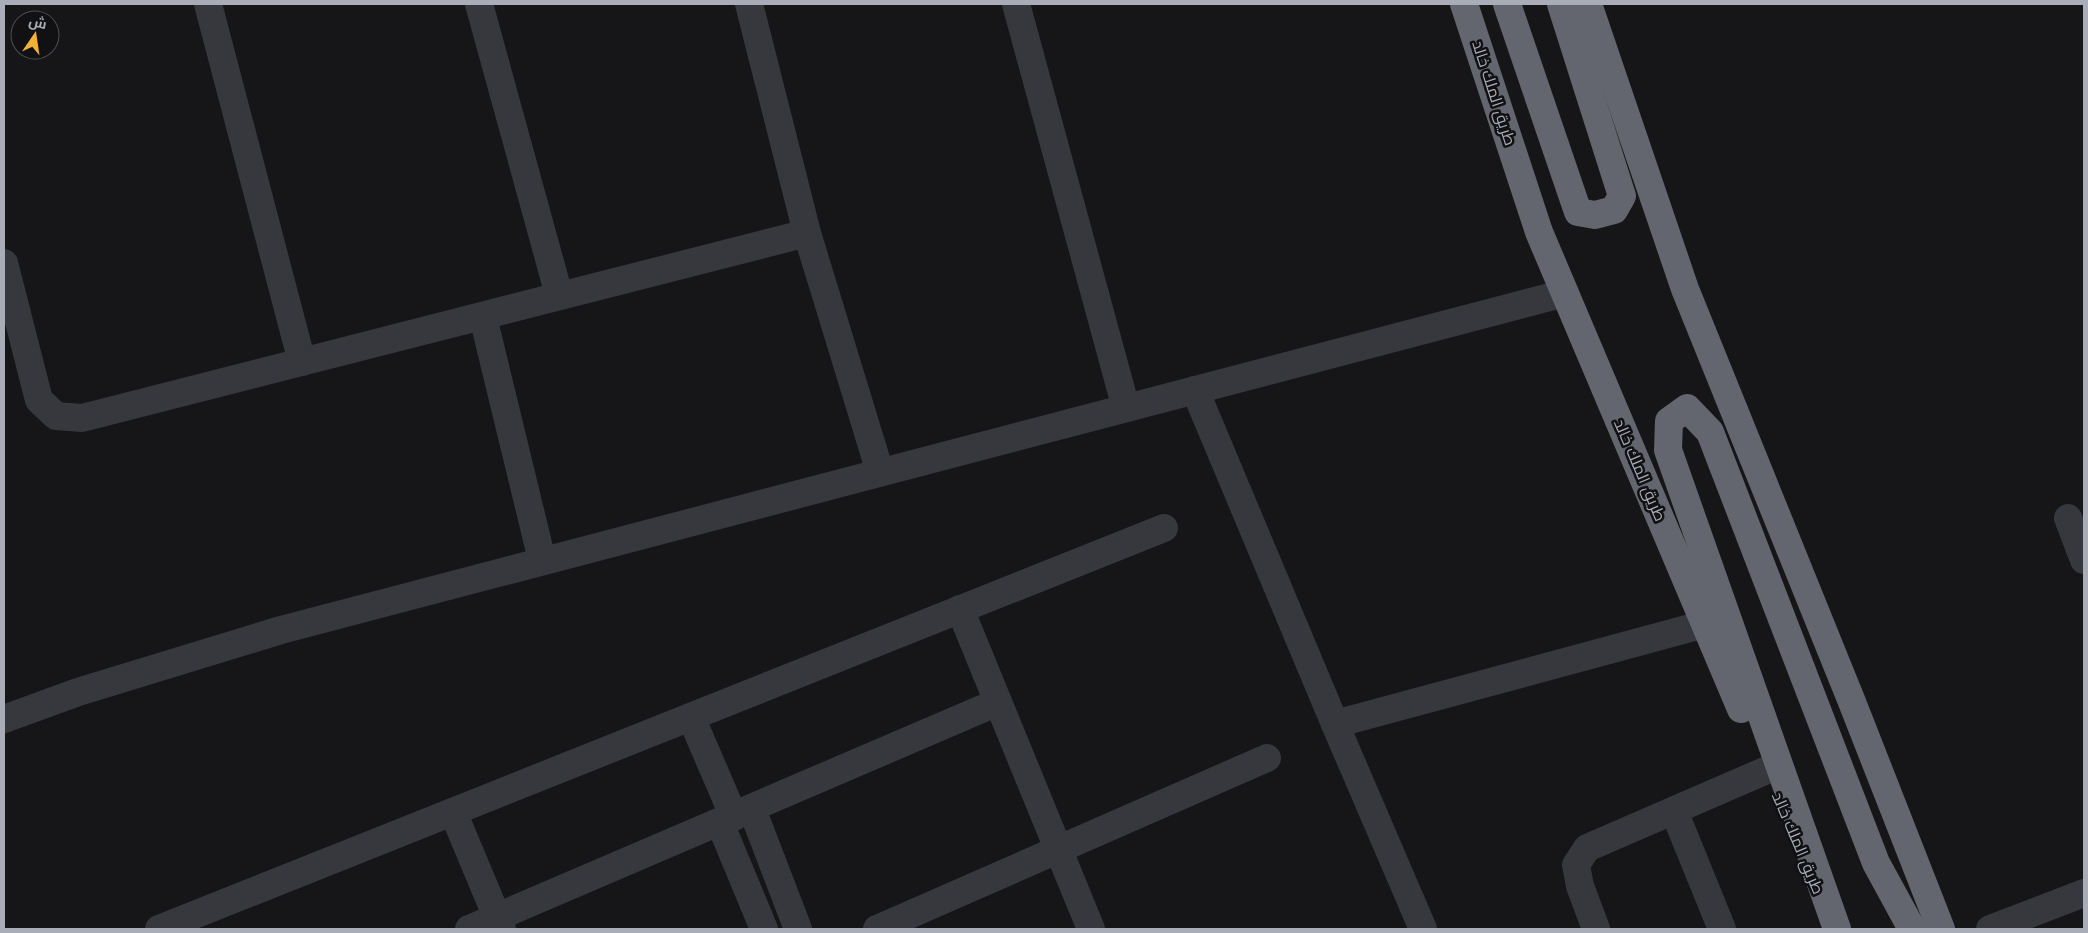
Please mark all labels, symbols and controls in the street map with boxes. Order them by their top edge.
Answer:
north arrow [10,10,60,60]
text: ش [27,13,49,33]
street label: طريق الملك خالد [1467,38,1520,148]
street label: طريق الملك خالد [1609,416,1670,524]
street label: طريق الملك خالد [1767,789,1828,897]

